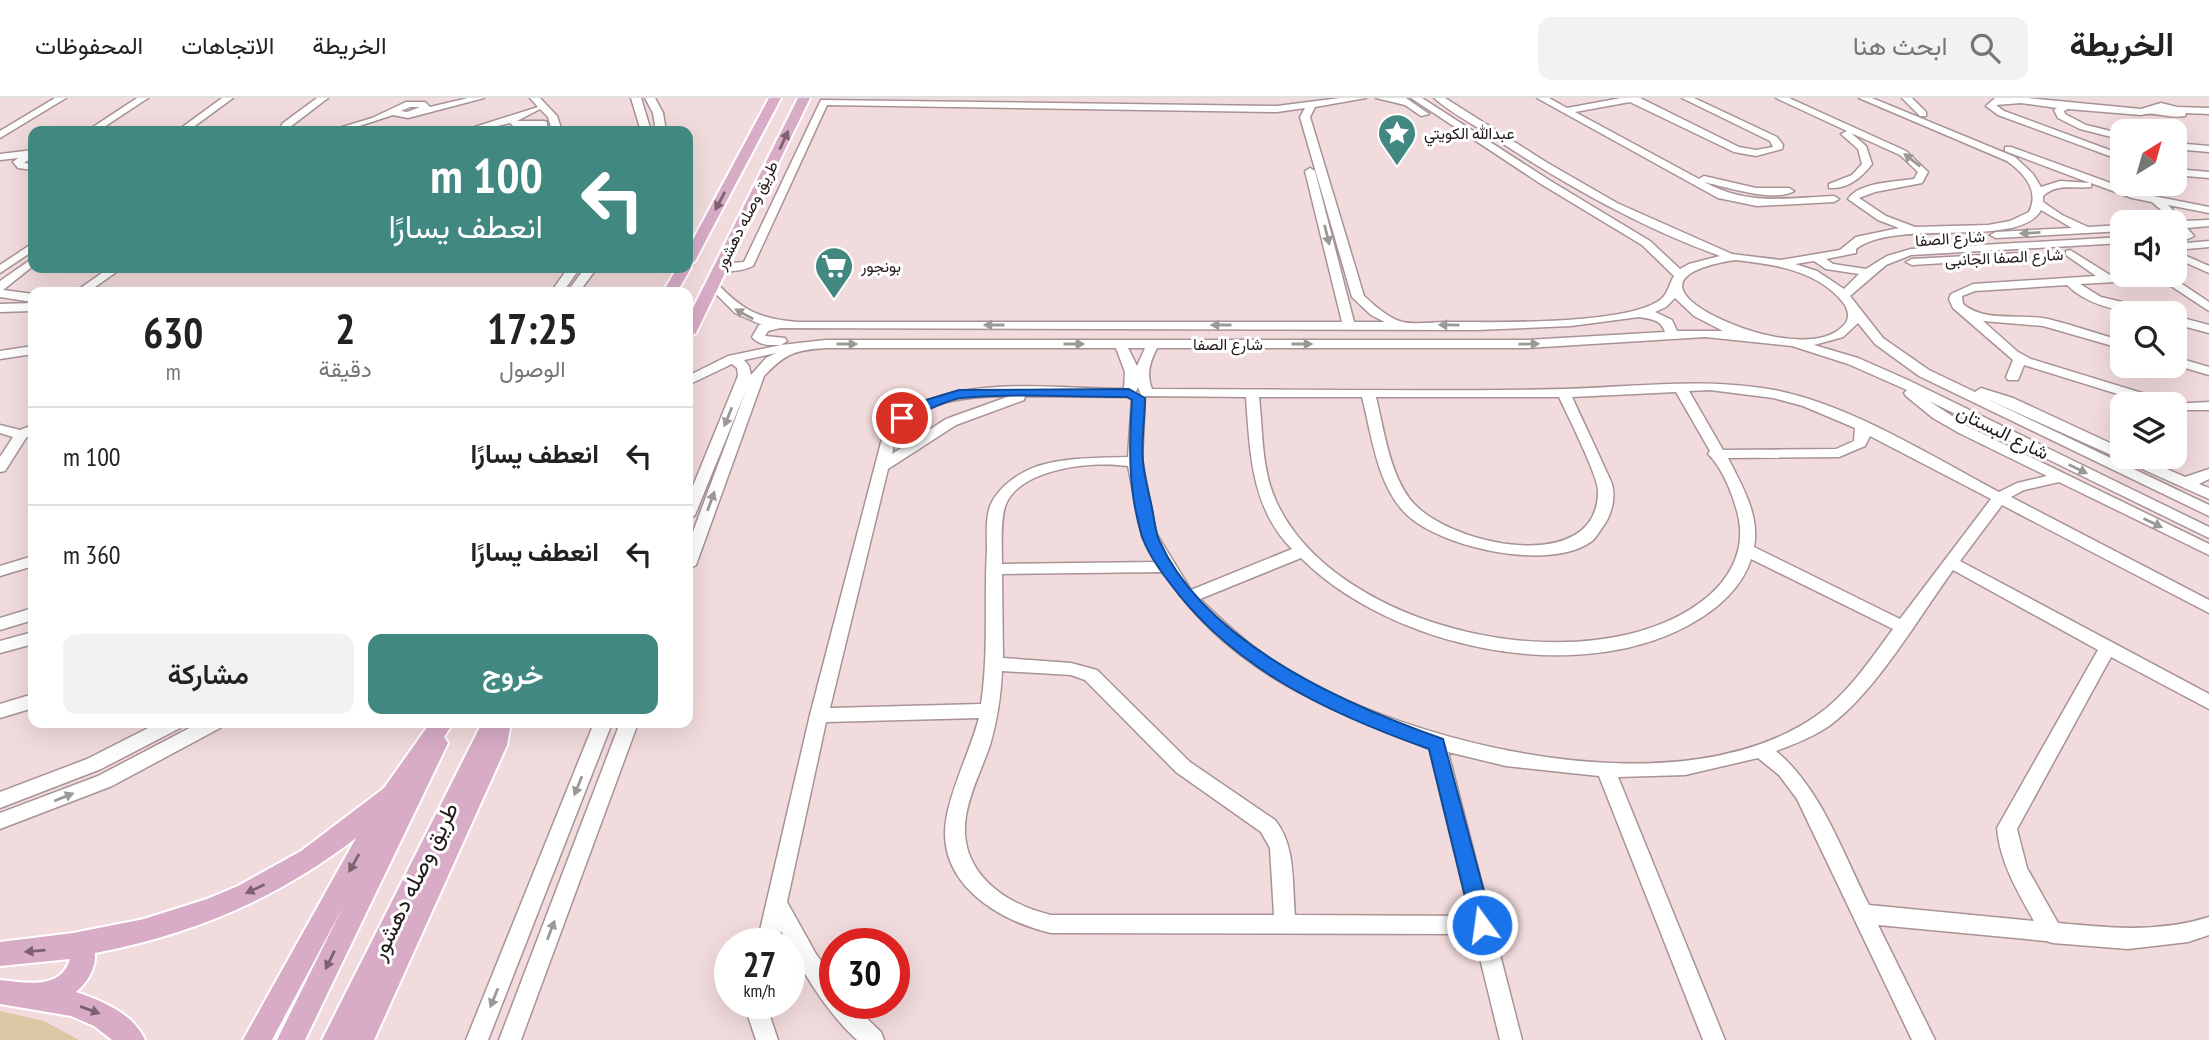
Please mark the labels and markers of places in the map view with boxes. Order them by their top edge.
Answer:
place icon: عبدالله الكويتي [1376,112,1418,167]
place label: عبدالله الكويتي [1424,123,1515,147]
supermarket icon: بونجور [813,245,855,300]
place label: بونجور [860,256,901,277]
pin [872,388,932,448]

